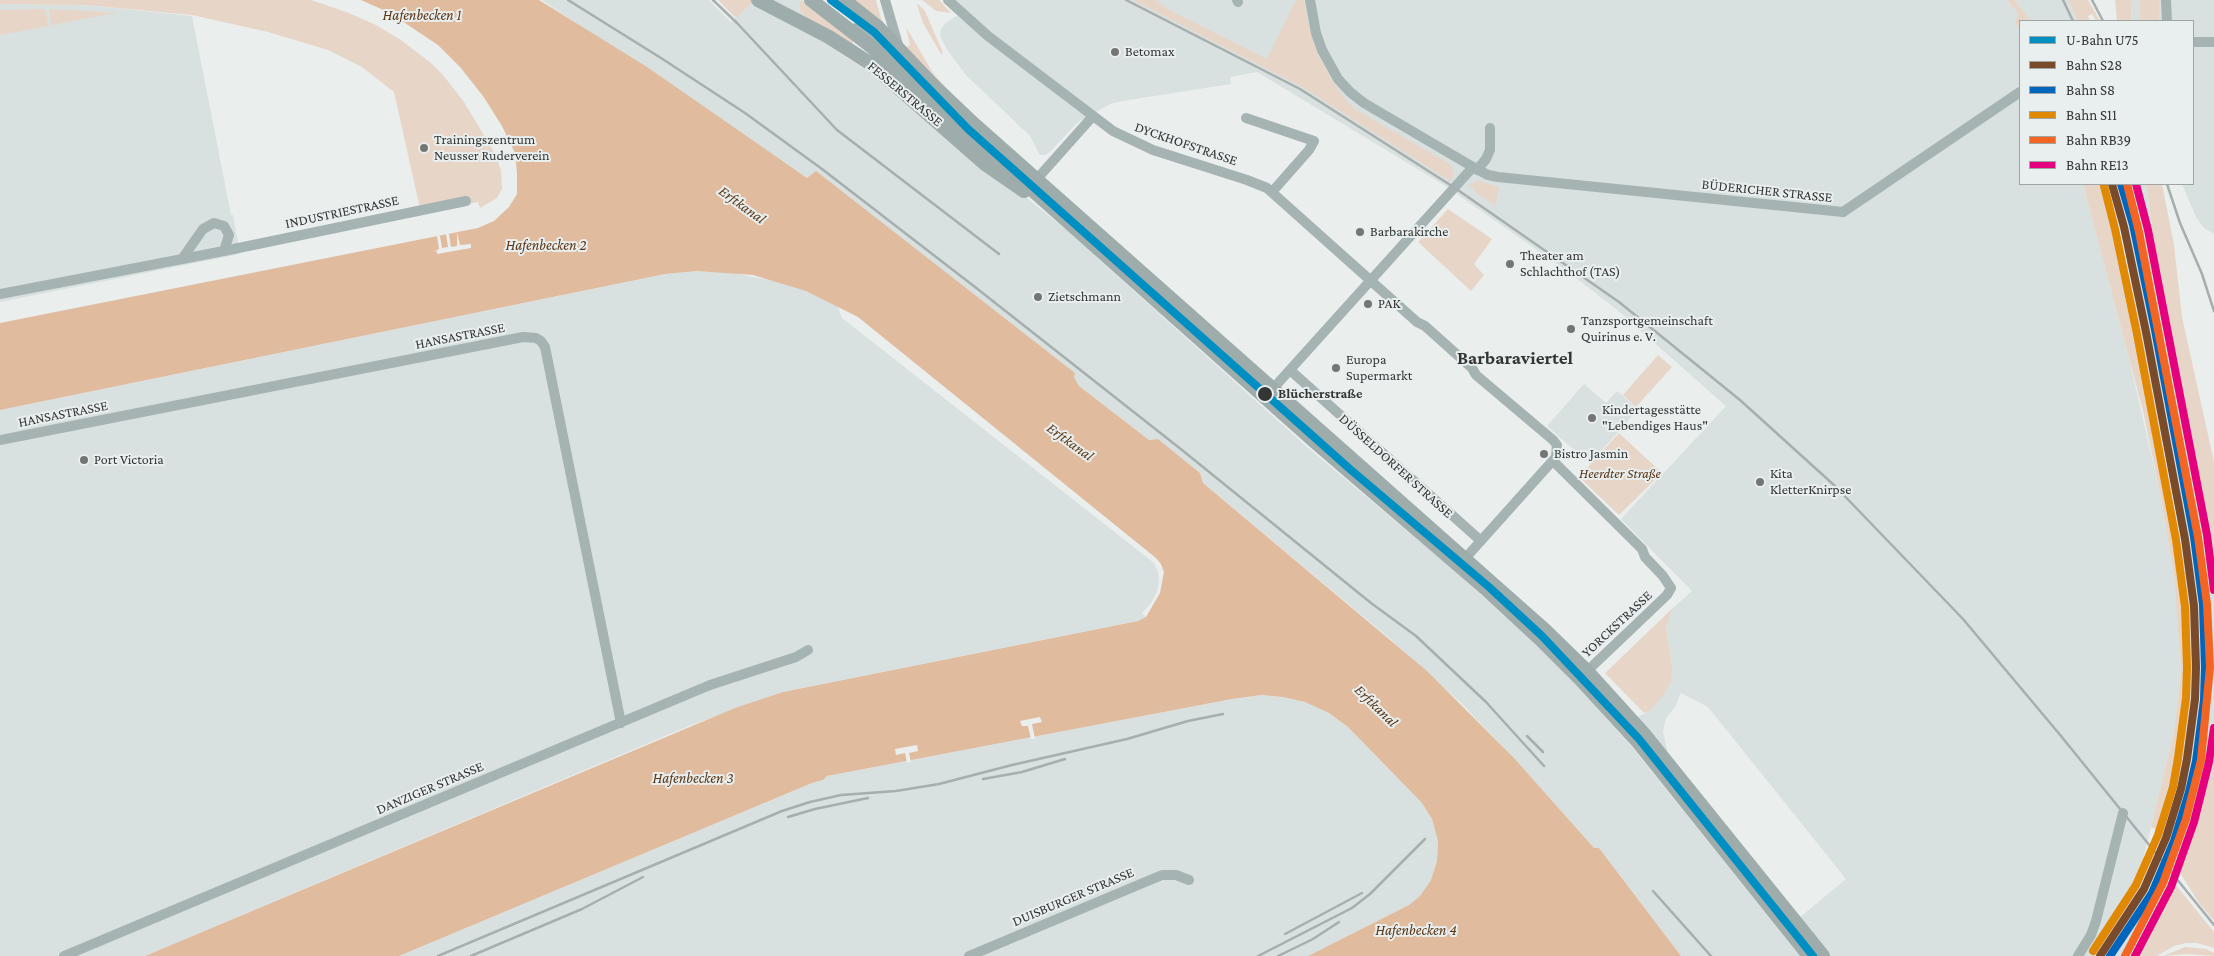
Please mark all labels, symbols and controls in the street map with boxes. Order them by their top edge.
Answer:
water label: Hafenbecken 1 [383,6,461,24]
legend [2019,20,2194,185]
text: U-Bahn U75 [2066,32,2139,48]
place label: Betomax [1125,44,1175,60]
marker: Betomax [1109,46,1121,58]
text: Bahn S28 [2066,57,2122,73]
street label: FESSERSTRASSE [864,58,946,130]
text: Bahn S8 [2066,82,2115,98]
text: Bahn S11 [2066,107,2117,123]
street label: DYCKHOFSTRASSE [1132,119,1240,169]
place label: Trainingszentrum Neusser Ruderverein [434,132,549,164]
text: Bahn RB39 [2066,132,2131,148]
marker: Trainingszentrum Neusser Ruderverein [418,142,430,154]
text: Bahn RE13 [2066,157,2129,173]
street label: BÜDERICHER STRASSE [1701,176,1833,206]
water label: Erftkanal [715,182,769,228]
street label: INDUSTRIESTRASSE [284,192,400,232]
place label: Barbarakirche [1370,224,1448,240]
marker: Barbarakirche [1354,226,1366,238]
water label: Hafenbecken 2 [505,236,587,254]
place label: Theater am Schlachthof (TAS) [1520,248,1621,280]
marker: Theater am Schlachthof (TAS) [1504,258,1516,270]
place label: Zietschmann [1048,289,1121,305]
marker: Zietschmann [1032,291,1044,303]
place label: PAK [1378,296,1401,312]
marker: PAK [1362,298,1374,310]
place label: Tanzsportgemeinschaft Quirinus e. V. [1581,313,1713,346]
street label: HANSASTRASSE [414,319,506,353]
marker: Tanzsportgemeinschaft Quirinus e. V. [1565,323,1577,335]
district label: Barbaraviertel [1457,347,1573,369]
place label: Europa Supermarkt [1346,352,1412,384]
marker: Europa Supermarkt [1330,362,1342,374]
marker: Blücherstraße [1256,385,1274,403]
place label: Blücherstraße [1278,386,1362,402]
street label: HANSASTRASSE [17,397,109,431]
place label: Kindertagesstätte "Lebendiges Haus" [1602,402,1708,434]
street label: DÜSSELDORFER STRASSE [1336,410,1456,522]
marker: Kindertagesstätte "Lebendiges Haus" [1586,412,1598,424]
water label: Erftkanal [1043,419,1097,465]
place label: Bistro Jasmin [1554,446,1628,462]
marker: Bistro Jasmin [1538,448,1550,460]
place label: Port Victoria [94,452,164,468]
marker: Port Victoria [78,454,90,466]
park label: Heerdter Straße [1579,466,1661,482]
place label: Kita KletterKnirpse [1770,466,1851,498]
marker: Kita KletterKnirpse [1754,476,1766,488]
street label: YORCKSTRASSE [1578,587,1656,661]
water label: Erftkanal [1351,681,1401,731]
street label: DANZIGER STRASSE [374,758,486,818]
water label: Hafenbecken 3 [652,769,734,787]
street label: DUISBURGER STRASSE [1010,864,1136,930]
water label: Hafenbecken 4 [1375,921,1457,939]

